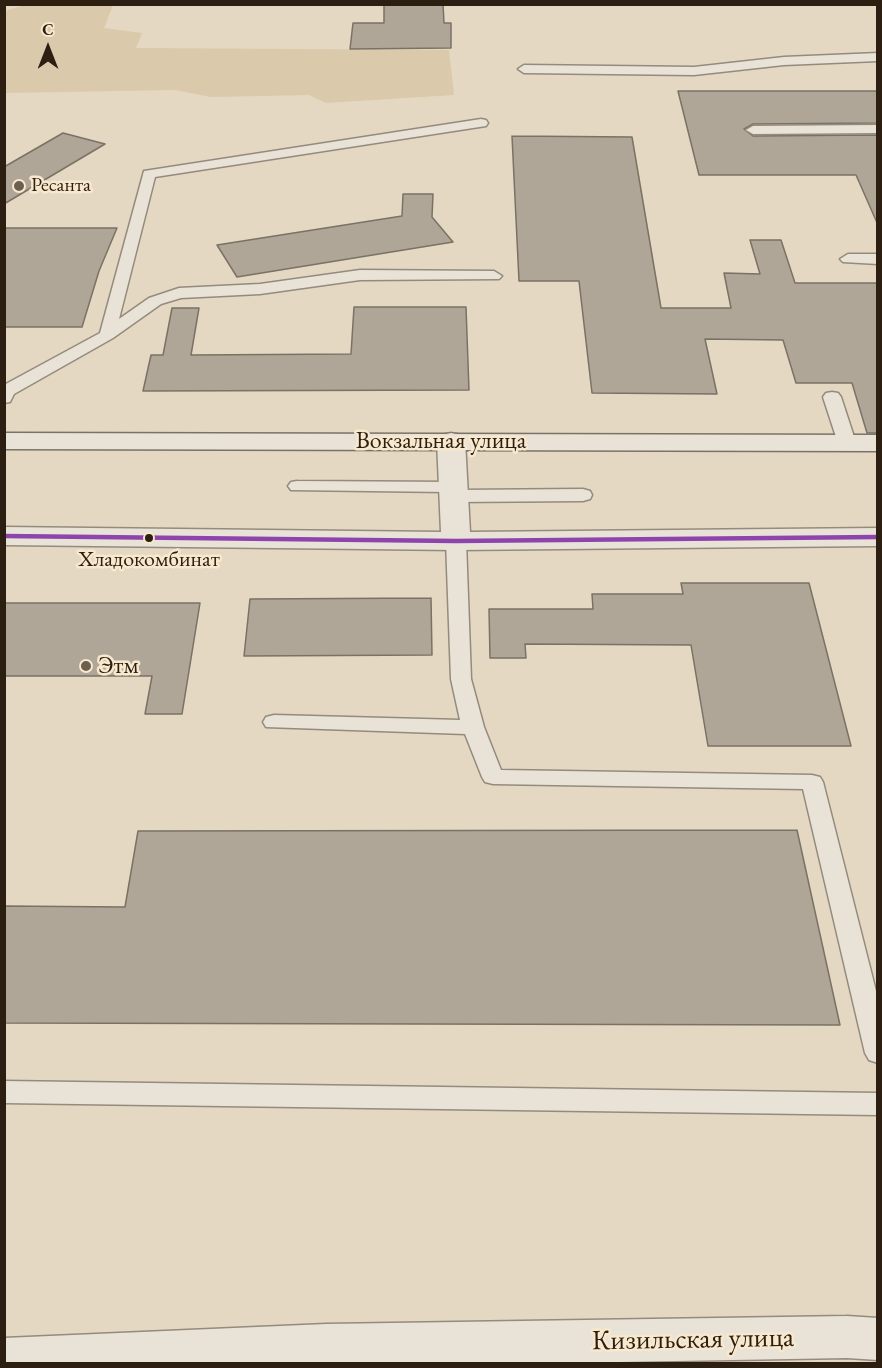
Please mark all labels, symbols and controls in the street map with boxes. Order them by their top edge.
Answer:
north arrow [18,18,78,78]
text: С [42,19,54,40]
place label: Ресанта [31,174,91,198]
marker: Ресанта [12,179,26,193]
street label: Вокзальная улица [356,427,526,455]
marker: Хладокомбинат [143,532,155,544]
place label: Хладокомбинат [78,547,220,573]
place label: Этм [98,652,138,680]
marker: Этм [79,659,93,673]
street label: Кизильская улица [592,1321,794,1359]

